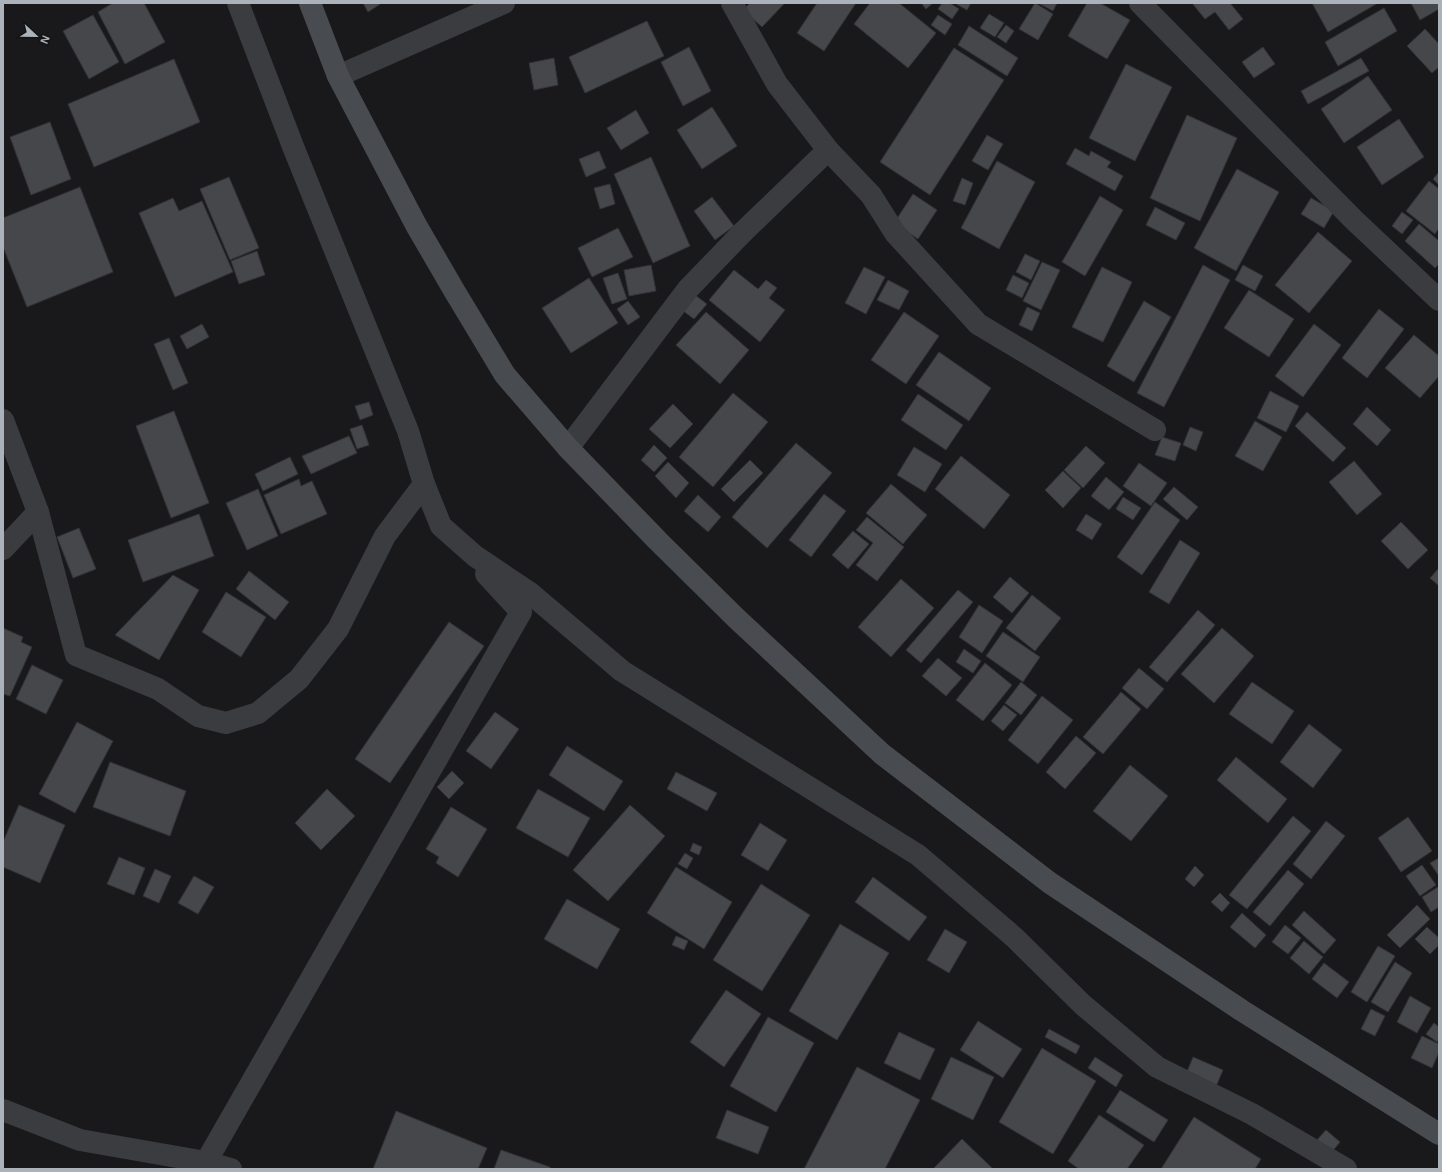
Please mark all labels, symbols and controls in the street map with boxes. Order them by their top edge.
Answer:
north arrow [16,16,56,56]
text: N [38,34,52,46]

